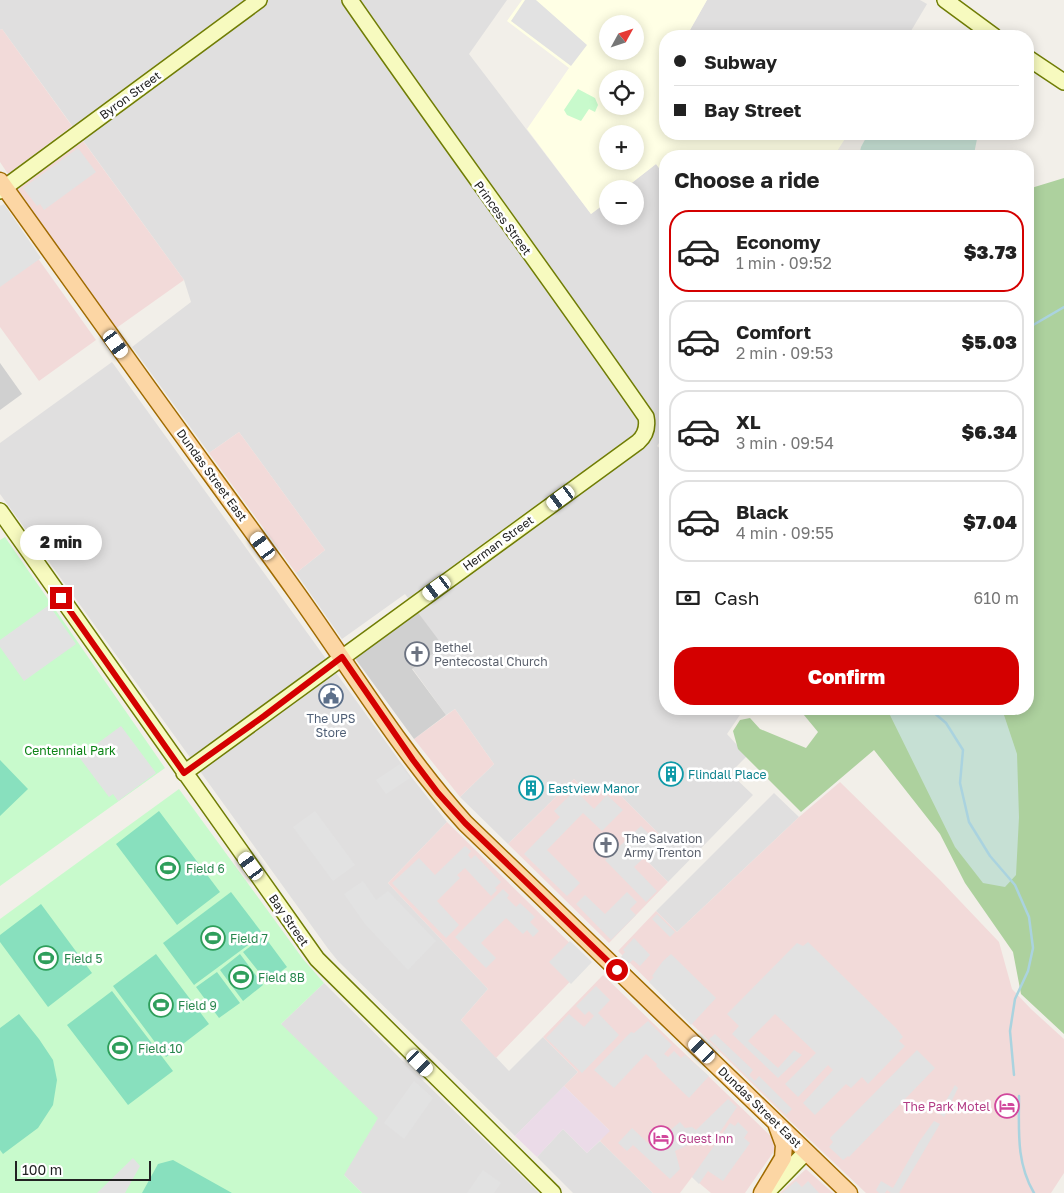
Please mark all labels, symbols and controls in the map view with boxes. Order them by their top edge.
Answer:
north arrow [599,15,644,60]
map controls [599,15,644,225]
text: Subway [704,50,777,73]
street label: Byron Street [96,68,164,122]
button: locate [599,70,644,115]
text: Bay Street [704,98,801,121]
button: + [599,125,644,170]
text: Choose a ride [674,166,820,193]
street label: Princess Street [471,178,535,258]
button: − [599,180,644,225]
icon: car [676,229,721,274]
text: Economy [736,230,821,253]
text: $3.73 [964,240,1017,263]
text: 1 min · 09:52 [736,253,832,273]
icon: car [676,319,721,364]
text: Comfort [736,320,811,343]
car [101,327,130,361]
text: $5.03 [962,330,1017,353]
text: 2 min · 09:53 [736,343,833,363]
icon: car [676,409,721,454]
text: XL [736,410,761,433]
text: $6.34 [962,420,1017,443]
street label: Dundas Street East [174,426,251,524]
text: 3 min · 09:54 [736,433,834,453]
car [544,483,577,513]
icon: car [676,499,721,544]
text: Black [736,500,789,523]
text: $7.04 [963,510,1017,533]
street label: Herman Street [460,512,537,574]
text: 4 min · 09:55 [736,523,834,543]
callout: 2 min [20,526,102,560]
car [248,529,277,563]
text: 2 min [40,532,82,552]
car [420,573,453,603]
icon: cash [674,584,702,612]
text: Cash [714,586,759,609]
route end [50,587,72,609]
text: 610 m [973,588,1019,608]
place label: Bethel Pentecostal Church [434,640,548,669]
church icon: Bethel Pentecostal Church [404,641,430,667]
button: Confirm [674,647,1019,705]
public building icon: The UPS Store [318,683,344,709]
place label: The UPS Store [306,711,356,740]
park label: Centennial Park [24,743,116,758]
building icon: Flindall Place [658,761,684,787]
place label: Flindall Place [688,767,766,782]
building icon: Eastview Manor [518,775,544,801]
place label: Eastview Manor [548,781,640,796]
place label: The Salvation Army Trenton [624,831,702,860]
church icon: The Salvation Army Trenton [593,832,619,858]
car [236,849,265,883]
sports icon: Field 6 [155,855,181,881]
place label: Field 6 [186,861,225,876]
street label: Bay Street [266,891,312,949]
sports icon: Field 7 [200,925,226,951]
place label: Field 7 [230,931,268,946]
sports icon: Field 5 [33,945,59,971]
place label: Field 5 [64,951,102,966]
route start [606,959,628,981]
sports icon: Field 8B [228,964,254,990]
place label: Field 8B [258,970,305,985]
sports icon: Field 9 [148,992,174,1018]
place label: Field 9 [178,998,217,1013]
car [686,1034,717,1066]
sports icon: Field 10 [107,1035,133,1061]
place label: Field 10 [138,1041,183,1056]
car [404,1047,435,1079]
street label: Dundas Street East [715,1063,805,1151]
hotel icon: The Park Motel [994,1093,1020,1119]
place label: The Park Motel [903,1099,990,1114]
hotel icon: Guest Inn [648,1125,674,1151]
place label: Guest Inn [678,1131,733,1146]
scale bar [15,1158,151,1181]
text: 100 m [22,1161,62,1178]

